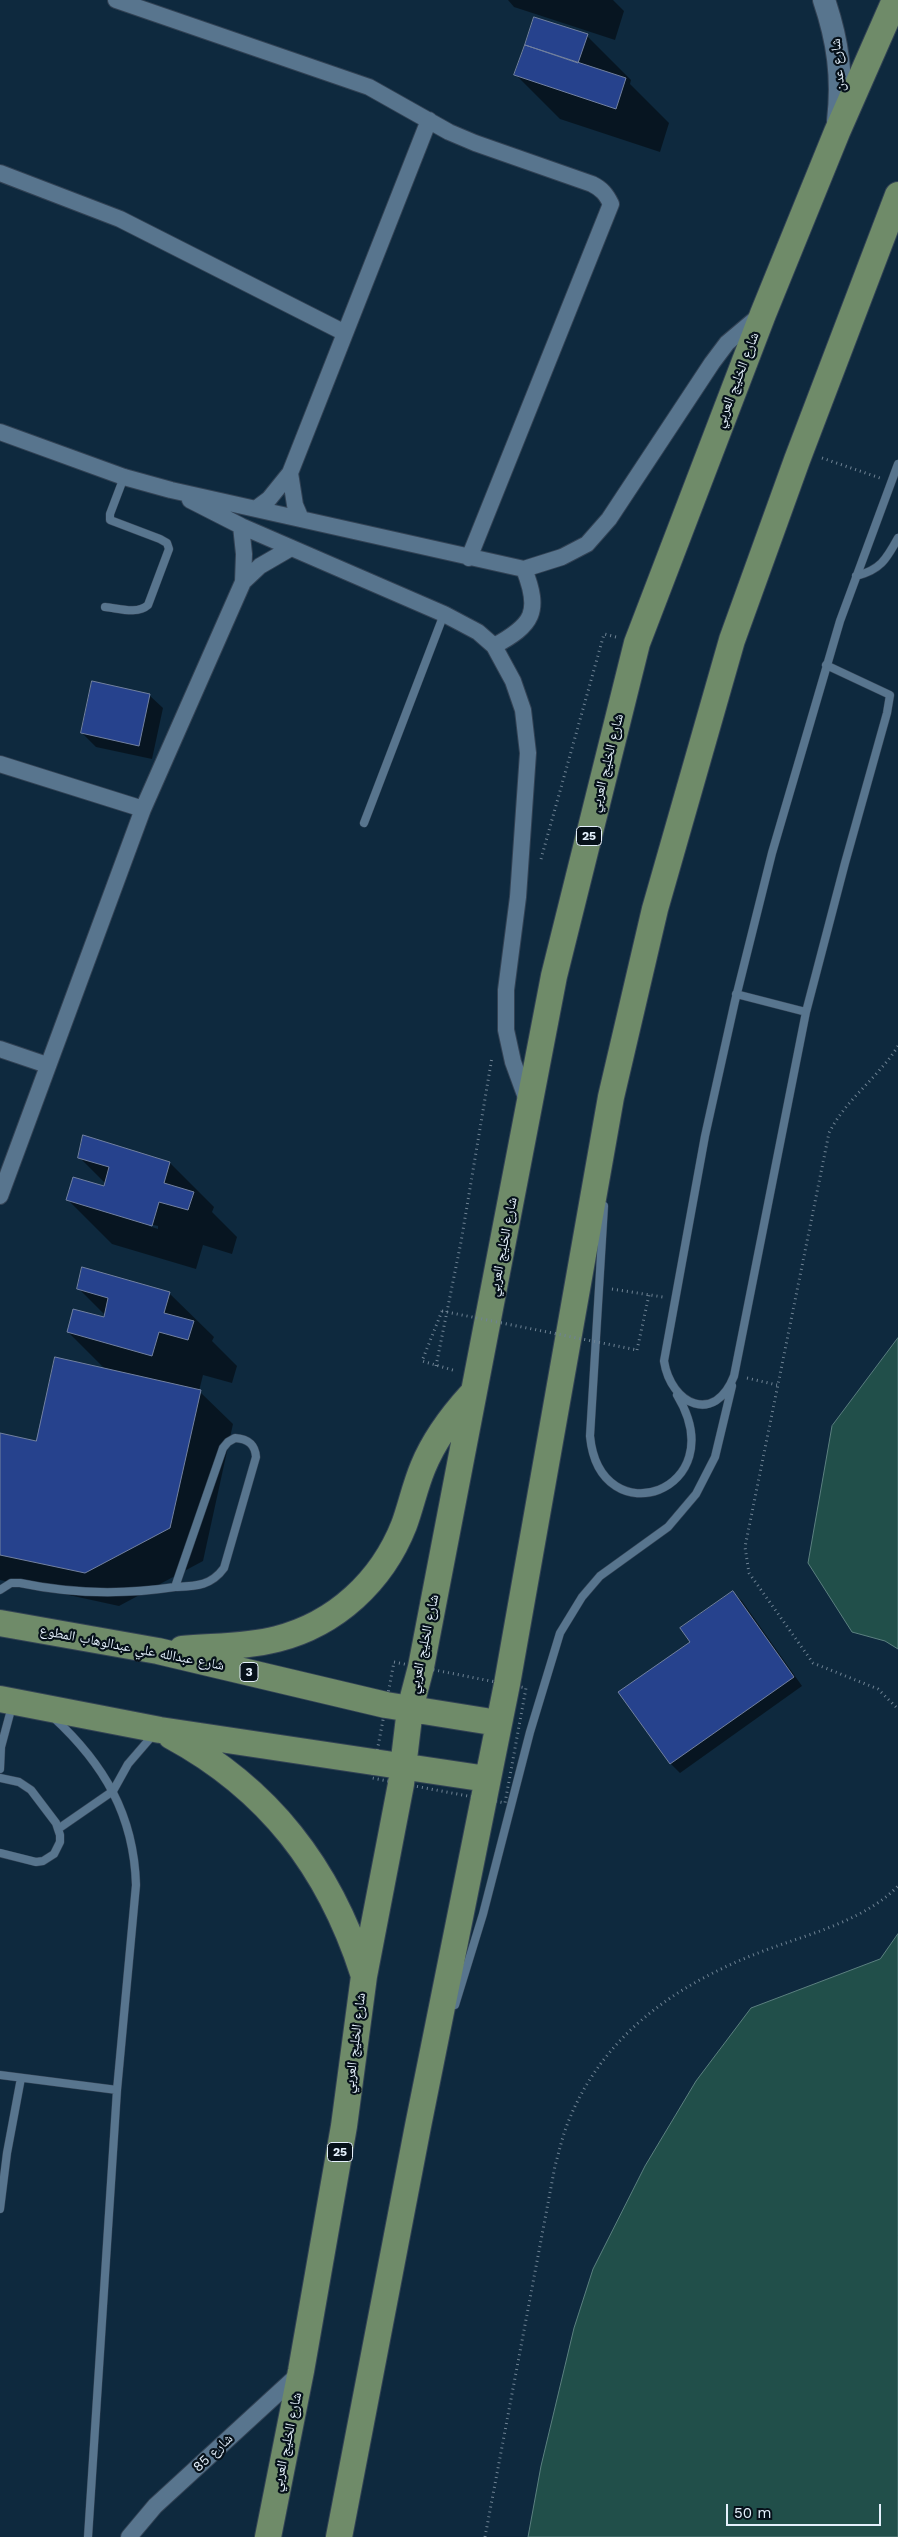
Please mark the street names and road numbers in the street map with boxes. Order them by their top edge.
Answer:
street label: شارع عدن [827,38,849,92]
street label: شارع الخليج العربي [711,330,763,430]
street label: شارع الخليج العربي [587,712,627,814]
road number: 25 [576,826,602,846]
street label: شارع الخليج العربي [485,1196,521,1298]
street label: شارع الخليج العربي [405,1593,443,1695]
street label: شارع عبدالله علي عبدالوهاب المطوع [38,1622,226,1674]
road number: 3 [240,1662,258,1681]
street label: شارع الخليج العربي [341,1992,369,2094]
road number: 25 [328,2142,352,2162]
street label: شارع الخليج العربي [268,2391,306,2493]
street label: شارع 85 [190,2430,236,2476]

